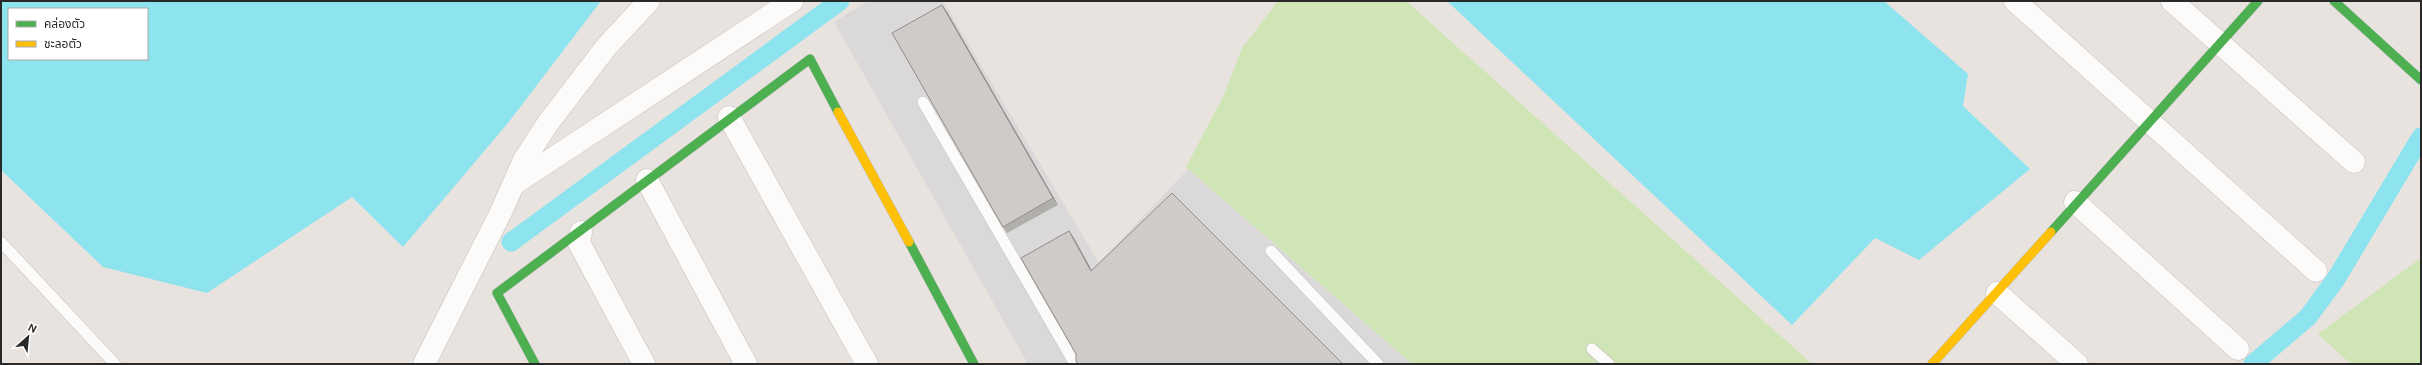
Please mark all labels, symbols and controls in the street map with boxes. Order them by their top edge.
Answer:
legend [8,8,148,60]
text: คล่องตัว [44,17,85,30]
text: ชะลอตัว [44,37,82,50]
north arrow [8,317,48,357]
text: N [26,321,39,335]

